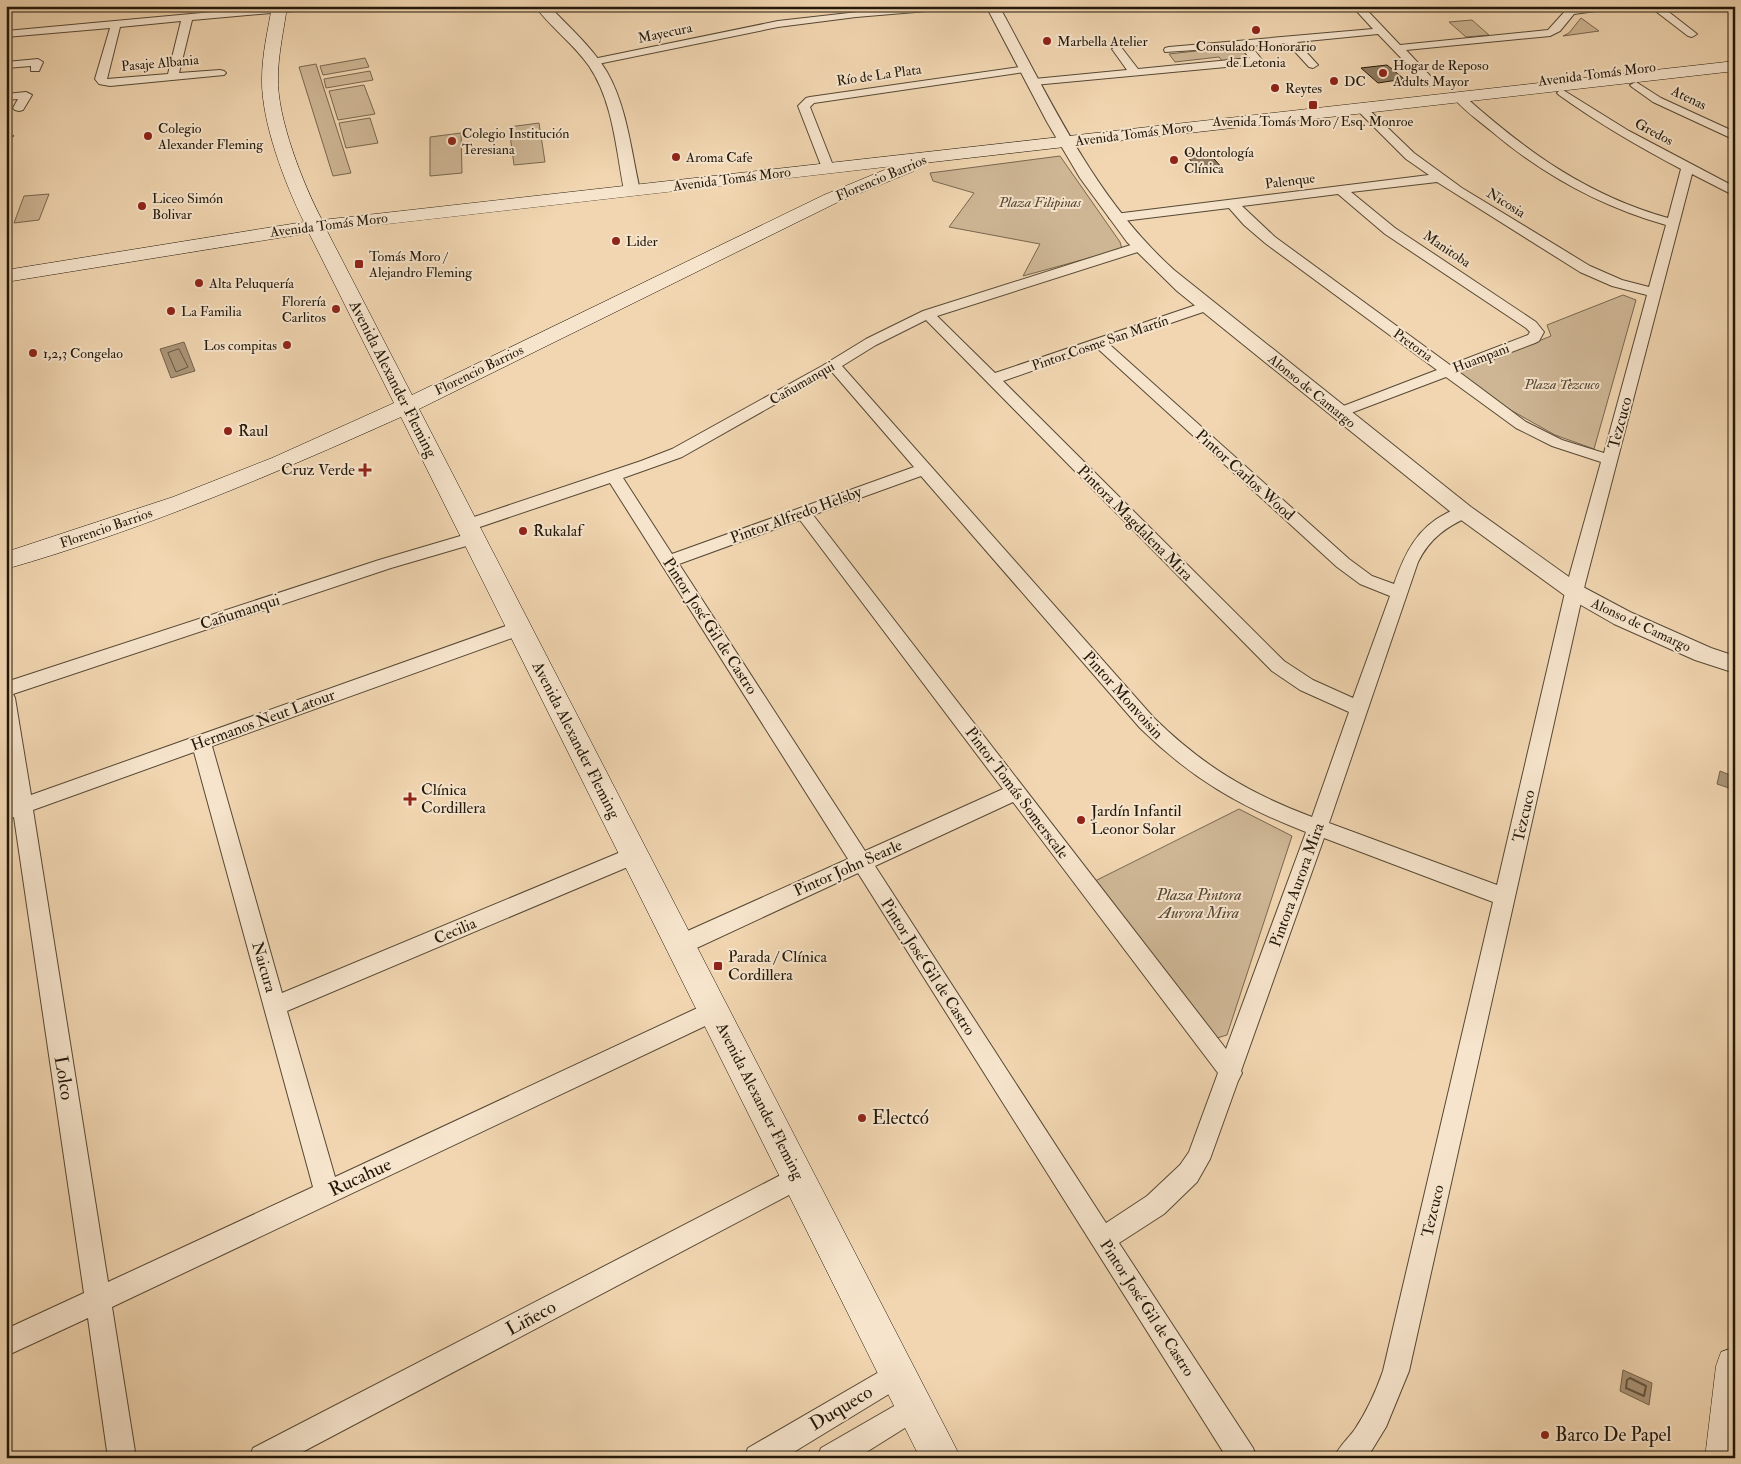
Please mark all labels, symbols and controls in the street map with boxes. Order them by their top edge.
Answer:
street label: Mayecura [636,19,694,48]
marker: Consulado Honorario de Letonia [1250,24,1262,36]
place label: Marbella Atelier [1057,33,1148,50]
marker: Marbella Atelier [1041,35,1053,47]
place label: Consulado Honorario de Letonia [1196,38,1317,71]
street label: Pasaje Albania [120,51,200,75]
place label: Hogar de Reposo Adults Mayor [1392,57,1489,91]
street label: Avenida Tomás Moro [1536,58,1657,90]
street label: Río de La Plata [835,61,923,89]
marker: Hogar de Reposo Adults Mayor [1377,67,1389,79]
place label: DC [1344,73,1366,90]
marker: DC [1328,75,1340,87]
place label: Reytes [1285,80,1322,98]
marker: Reytes [1269,82,1281,94]
street label: Atenas [1668,82,1710,114]
marker: Avenida Tomás Moro / Esq. Monroe [1307,99,1319,111]
place label: Avenida Tomás Moro / Esq. Monroe [1212,113,1414,130]
street label: Gredos [1632,115,1676,149]
street label: Avenida Tomás Moro [1073,118,1194,150]
place label: Colegio Alexander Fleming [157,120,264,153]
place label: Colegio Institución Teresiana [462,125,569,158]
marker: Colegio Alexander Fleming [142,130,154,142]
marker: Colegio Institución Teresiana [446,135,458,147]
place label: Odontología Clínica [1184,144,1254,177]
place label: Aroma Cafe [685,149,753,166]
marker: Aroma Cafe [670,151,682,163]
street label: Florencio Barrios [833,151,929,205]
marker: Odontología Clínica [1168,154,1180,166]
street label: Avenida Tomás Moro [671,163,792,195]
street label: Palenque [1264,169,1316,193]
street label: Nicosia [1483,184,1529,222]
place label: Liceo Simón Bolivar [152,190,223,223]
park label: Plaza Filipinas [998,194,1082,211]
marker: Liceo Simón Bolivar [136,200,148,212]
street label: Avenida Tomás Moro [268,209,389,241]
street label: Manitoba [1420,227,1474,271]
place label: Lider [626,233,659,250]
marker: Lider [610,235,622,247]
place label: Tomás Moro / Alejandro Fleming [368,248,473,281]
marker: Tomás Moro / Alejandro Fleming [353,258,365,270]
place label: Alta Peluquería [208,275,294,292]
marker: Alta Peluquería [193,277,205,289]
place label: Florería Carlitos [281,293,326,326]
street label: Avenida Alexander Fleming [344,296,442,462]
place label: La Familia [181,303,242,320]
marker: Florería Carlitos [330,303,342,315]
marker: La Familia [165,305,177,317]
street label: Pintor Cosme San Martín [1029,312,1171,374]
street label: Pretoria [1390,325,1436,365]
place label: Los compitas [203,337,277,355]
marker: Los compitas [281,339,293,351]
street label: Huampani [1450,339,1512,377]
street label: Florencio Barrios [432,341,526,399]
place label: 1,2,3 Congelao [43,345,123,362]
marker: 1,2,3 Congelao [27,347,39,359]
street label: Alonso de Camargo [1264,350,1359,432]
street label: Cañumanqui [766,357,838,408]
park label: Plaza Tezcuco [1523,376,1600,393]
street label: Tezcuco [1603,394,1637,451]
place label: Raul [238,421,268,441]
marker: Raul [222,425,234,437]
street label: Pintor Carlos Wood [1191,425,1299,525]
place label: Cruz Verde [281,460,355,480]
street label: Pintora Magdalena Mira [1073,461,1197,585]
marker: Cruz Verde [359,464,371,476]
street label: Pintor Alfredo Helsby [727,482,866,548]
street label: Florencio Barrios [57,504,155,552]
place label: Rukalaf [533,521,585,541]
marker: Rukalaf [517,525,529,537]
street label: Pintor José Gil de Castro [658,554,762,699]
street label: Cañumanqui [198,590,282,634]
street label: Alonso de Camargo [1588,594,1694,656]
street label: Pintor Monvoisin [1078,647,1168,743]
street label: Avenida Alexander Fleming [527,657,625,823]
street label: Hermanos Neut Latour [188,685,338,755]
street label: Pintor Tomás Somerscale [961,723,1073,863]
place label: Clínica Cordillera [421,780,486,818]
street label: Tezcuco [1508,788,1540,844]
marker: Clínica Cordillera [403,792,417,806]
place label: Jardín Infantil Leonor Solar [1090,801,1182,839]
marker: Jardín Infantil Leonor Solar [1075,814,1087,826]
street label: Pintora Aurora Mira [1265,820,1329,950]
street label: Pintor John Searle [791,835,906,902]
park label: Plaza Pintora Aurora Mira [1155,885,1242,923]
street label: Pintor José Gil de Castro [876,895,980,1040]
street label: Cecilia [431,913,480,949]
street label: Naicura [247,939,281,995]
place label: Parada / Clínica Cordillera [728,947,827,985]
marker: Parada / Clínica Cordillera [712,960,724,972]
street label: Avenida Alexander Fleming [711,1018,809,1184]
street label: Lolco [49,1054,79,1102]
place label: Electcó [872,1106,929,1130]
marker: Electcó [856,1112,868,1124]
street label: Rucahue [325,1152,395,1202]
street label: Tezcuco [1417,1183,1449,1239]
street label: Pintor José Gil de Castro [1095,1236,1199,1381]
street label: Liñeco [502,1295,560,1341]
street label: Duqueco [805,1380,877,1436]
place label: Barco De Papel [1555,1423,1671,1448]
marker: Barco De Papel [1539,1429,1551,1441]

